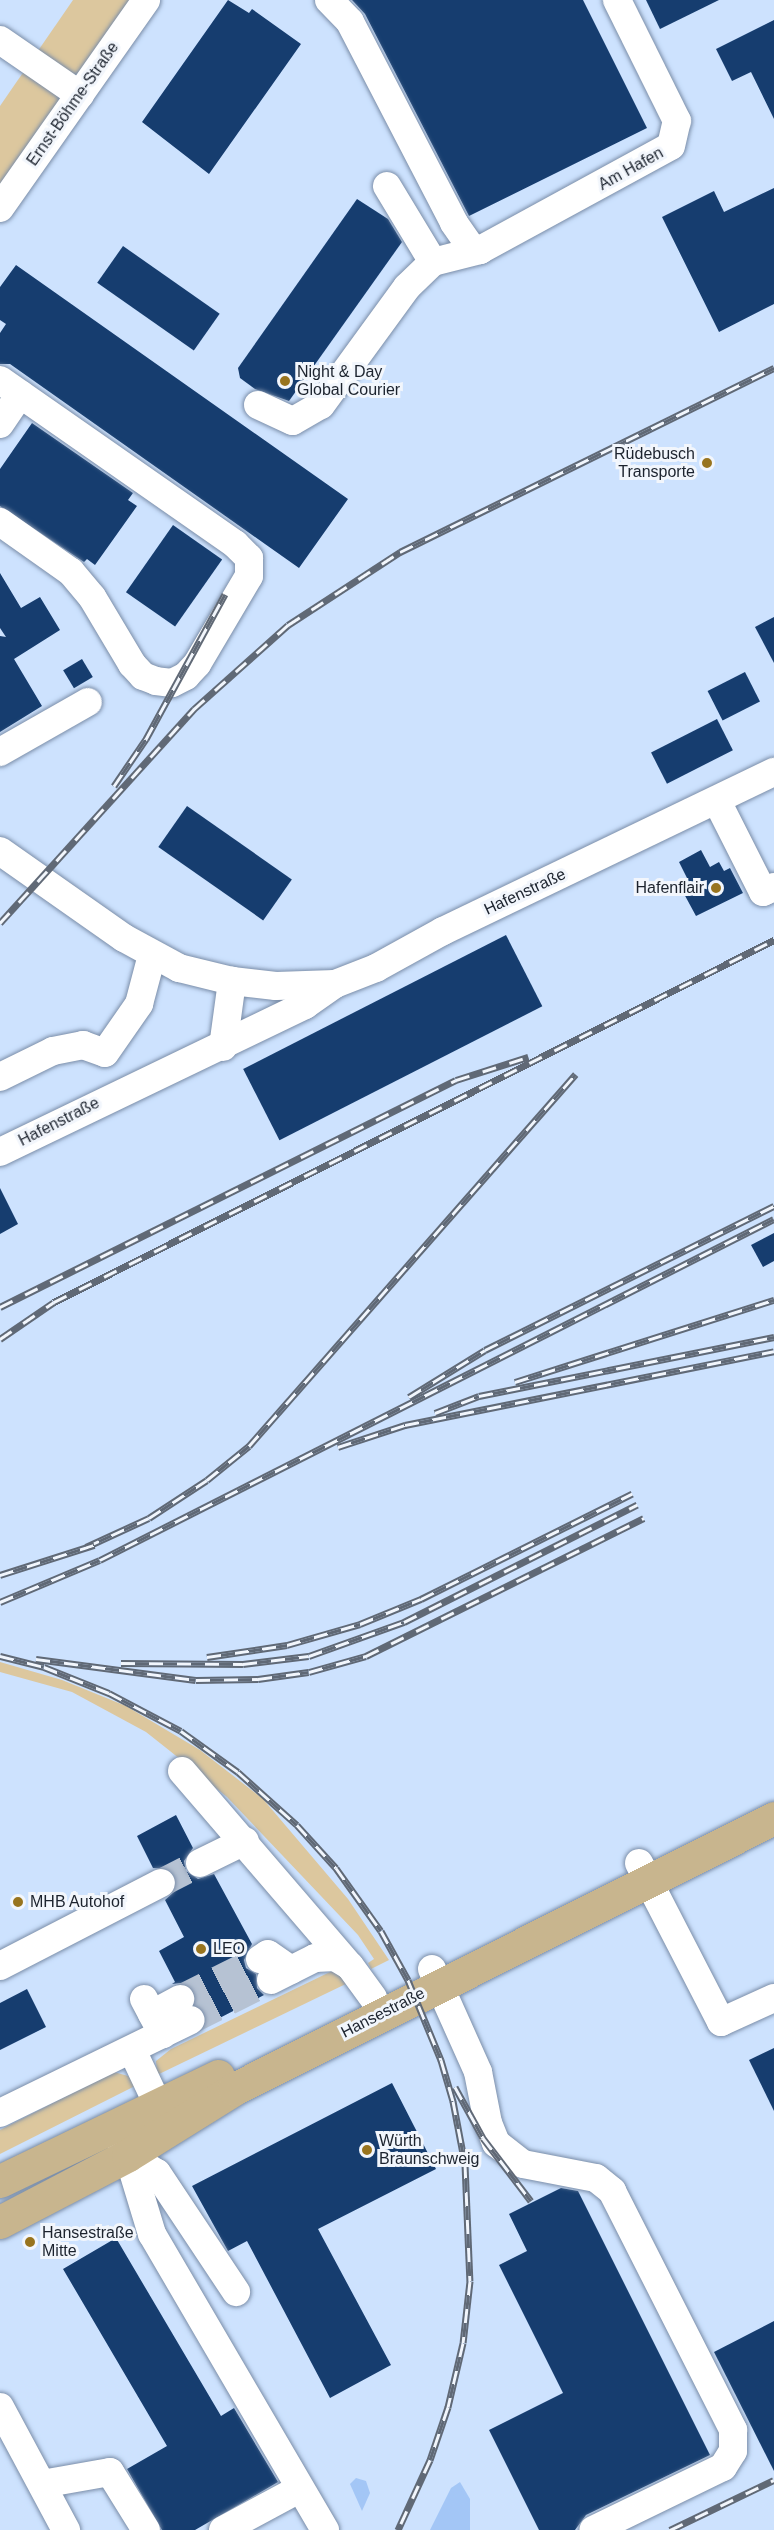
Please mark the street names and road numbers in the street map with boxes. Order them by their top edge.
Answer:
street label: Ernst-Böhme-Straße [23,38,123,170]
street label: Am Hafen [595,143,667,195]
street label: Hafenstraße [481,865,569,919]
street label: Hafenstraße [15,1093,103,1151]
street label: Hansestraße [338,1984,428,2042]

